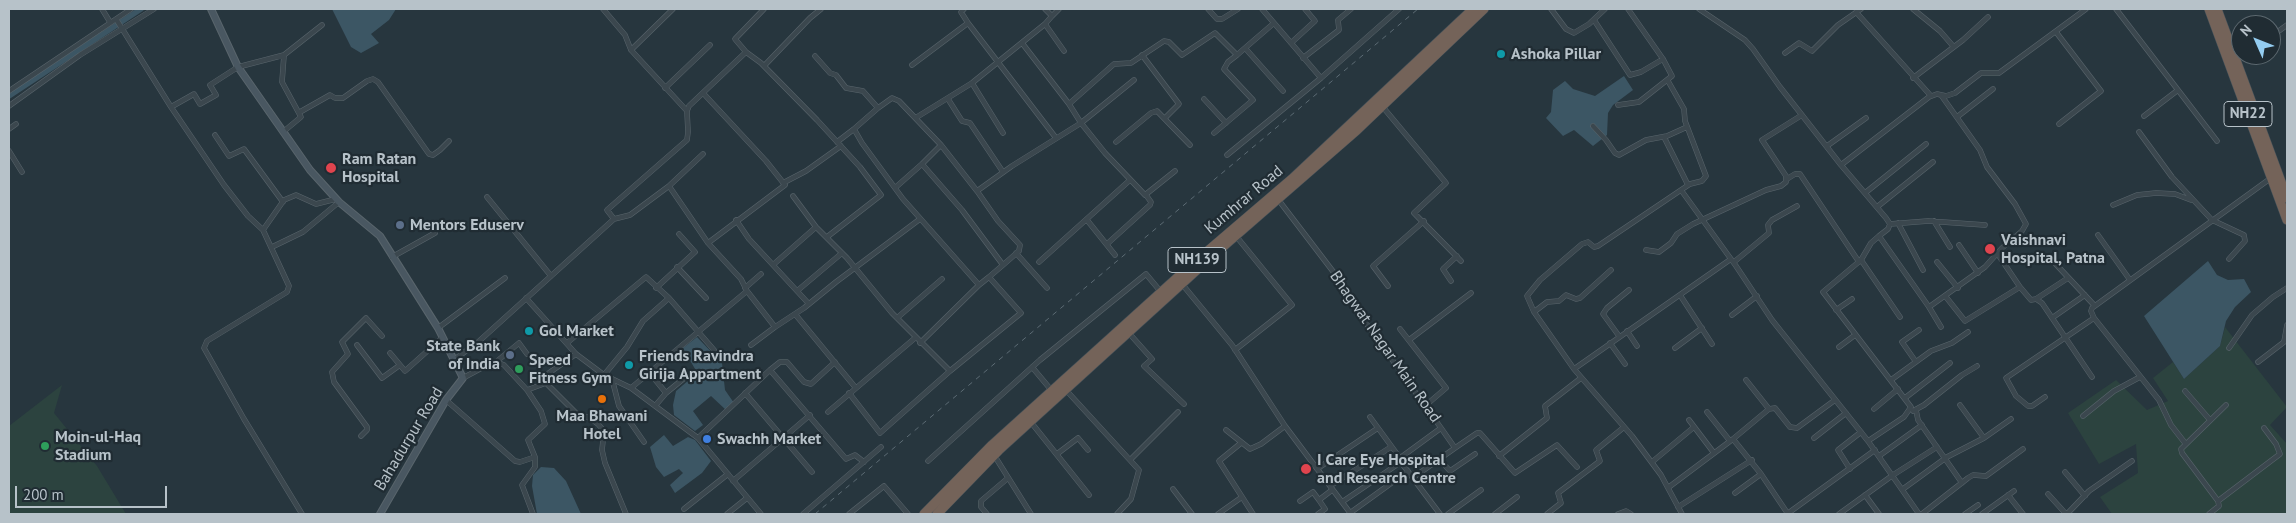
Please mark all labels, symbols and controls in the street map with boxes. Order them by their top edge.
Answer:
north arrow [2231,15,2281,65]
text: N [2236,21,2256,40]
place label: Ashoka Pillar [1511,44,1601,64]
marker: Ashoka Pillar [1495,48,1507,60]
road number: NH22 [2224,102,2272,126]
place label: Ram Ratan Hospital [342,149,416,187]
marker: Ram Ratan Hospital [324,161,338,175]
street label: Kumhrar Road [1201,162,1287,238]
place label: Mentors Eduserv [410,215,524,235]
marker: Mentors Eduserv [394,219,406,231]
place label: Vaishnavi Hospital, Patna [2001,230,2105,268]
marker: Vaishnavi Hospital, Patna [1983,242,1997,256]
road number: NH139 [1168,248,1226,272]
street label: Bhagwat Nagar Main Road [1325,267,1445,427]
place label: Gol Market [539,321,614,341]
marker: Gol Market [523,325,535,337]
place label: State Bank of India [426,336,500,374]
place label: Friends Ravindra Girija Appartment [639,346,761,384]
marker: State Bank of India [504,349,516,361]
place label: Speed Fitness Gym [529,350,612,388]
marker: Friends Ravindra Girija Appartment [623,359,635,371]
marker: Speed Fitness Gym [513,363,525,375]
street label: Bahadurpur Road [371,384,447,494]
marker: Maa Bhawani Hotel [596,393,608,405]
place label: Maa Bhawani Hotel [556,406,648,444]
place label: Moin-ul-Haq Stadium [55,427,141,465]
place label: Swachh Market [717,429,821,449]
marker: Swachh Market [701,433,713,445]
marker: Moin-ul-Haq Stadium [39,440,51,452]
place label: I Care Eye Hospital and Research Centre [1317,450,1456,488]
marker: I Care Eye Hospital and Research Centre [1299,462,1313,476]
scale bar [18,476,170,508]
text: 200 m [23,485,64,504]

